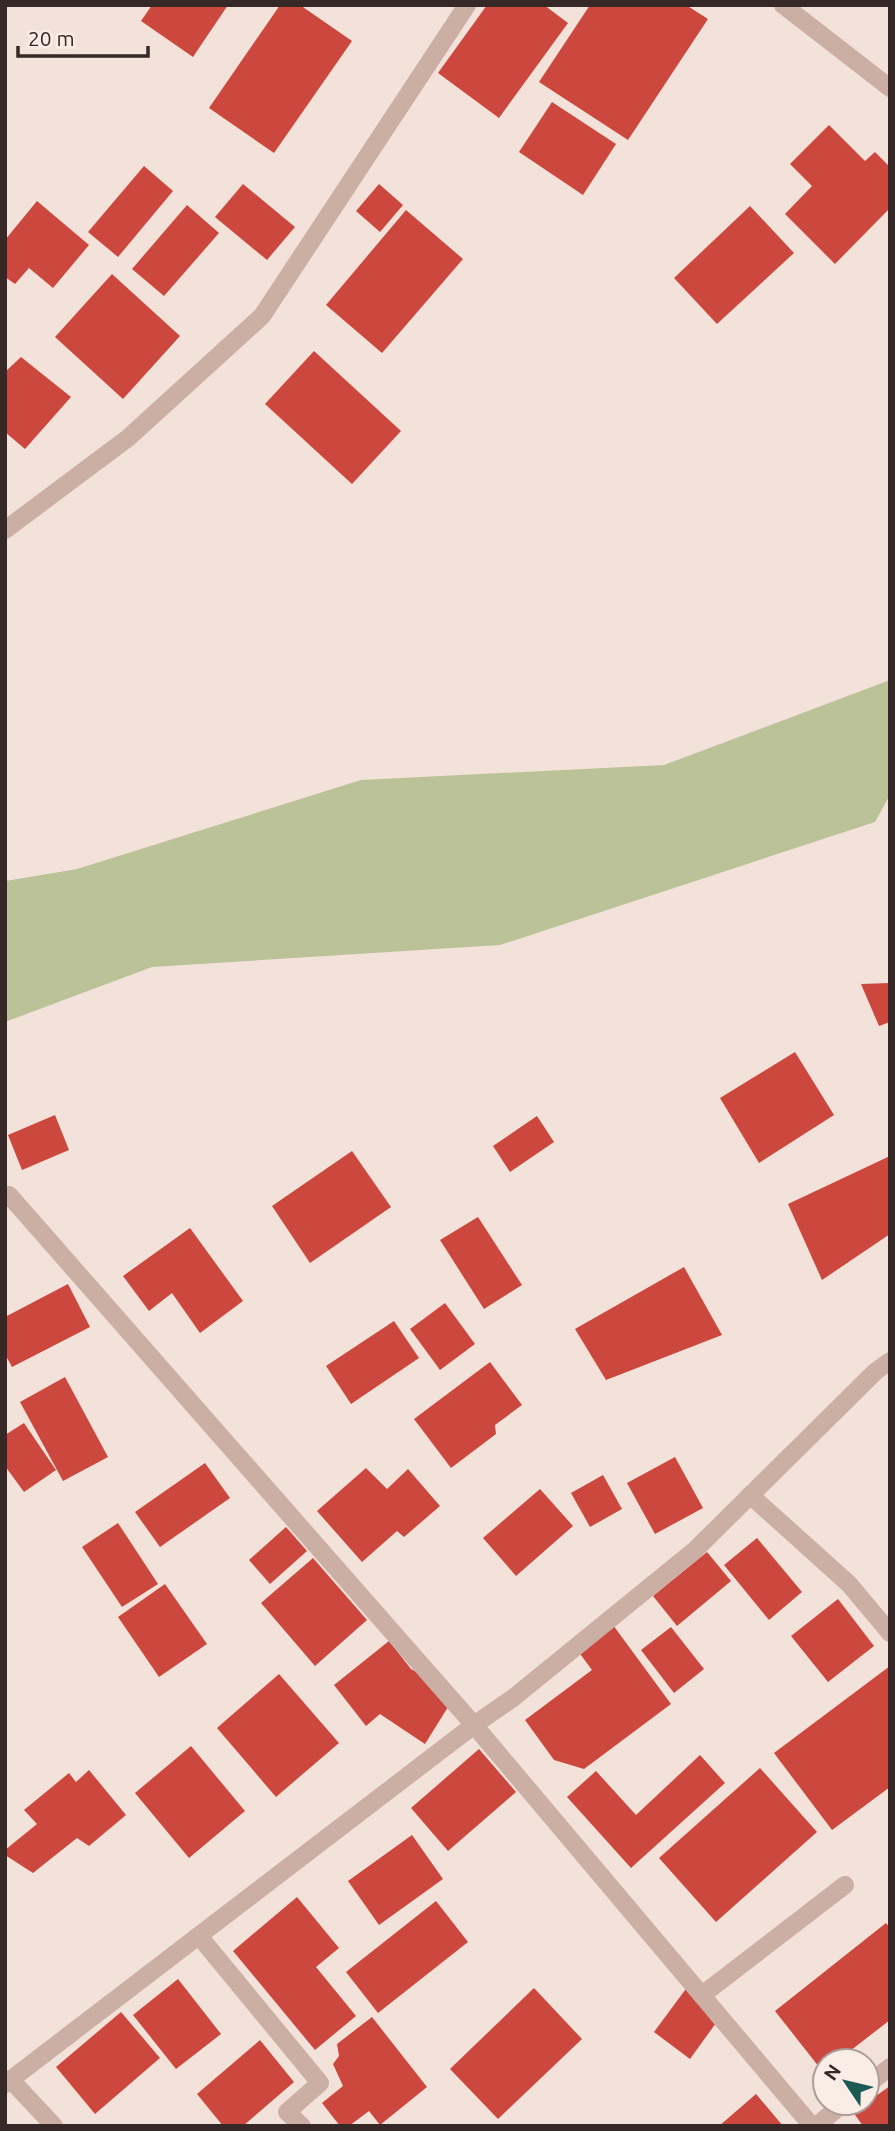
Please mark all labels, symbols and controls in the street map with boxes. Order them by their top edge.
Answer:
scale bar [18,14,147,58]
text: 20 m [28,26,75,50]
north arrow [811,2047,881,2117]
text: N [819,2060,845,2084]

